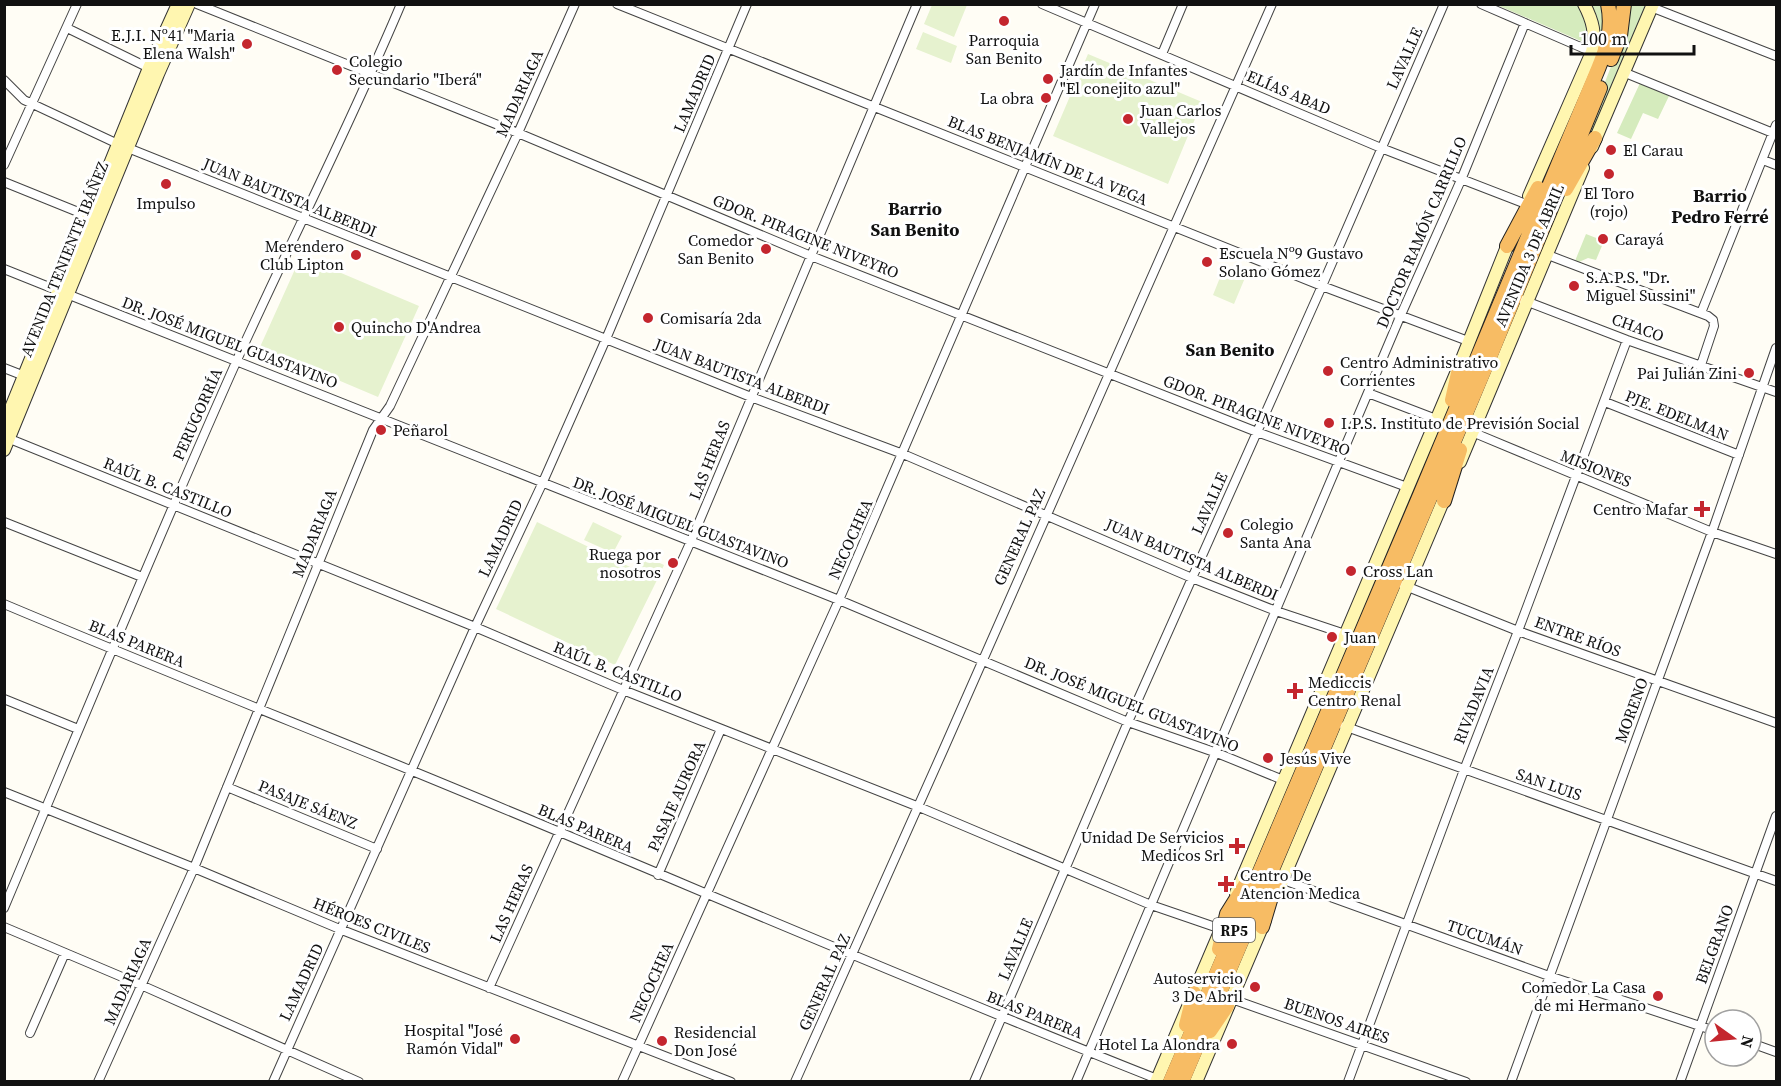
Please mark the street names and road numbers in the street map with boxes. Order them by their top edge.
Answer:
street label: LAVALLE [1381,23,1428,92]
street label: MADARIAGA [490,45,548,140]
street label: LAMADRID [668,50,720,136]
street label: ELÍAS ABAD [1244,64,1334,120]
street label: BLAS BENJAMÍN DE LA VEGA [945,110,1152,210]
street label: DOCTOR RAMÓN CARRILLO [1371,133,1471,331]
street label: JUAN BAUTISTA ALBERDI [199,152,380,242]
street label: AVENIDA TENIENTE IBÁÑEZ [15,158,113,360]
street label: AVENIDA 3 DE ABRIL [1489,180,1569,330]
street label: GDOR. PIRAGINE NIVEYRO [710,189,902,283]
street label: DR. JOSÉ MIGUEL GUASTAVINO [119,291,341,393]
street label: CHACO [1609,307,1667,347]
street label: JUAN BAUTISTA ALBERDI [650,332,833,420]
street label: PERUGORRÍA [167,364,227,464]
street label: GDOR. PIRAGINE NIVEYRO [1160,369,1354,461]
street label: PJE. EDELMAN [1622,384,1732,446]
street label: LAS HERAS [683,417,735,503]
street label: MISIONES [1557,444,1635,492]
street label: RAÚL B. CASTILLO [100,451,236,523]
street label: LAVALLE [1186,468,1233,537]
street label: DR. JOSÉ MIGUEL GUASTAVINO [570,471,792,573]
street label: MADARIAGA [286,485,342,580]
street label: GENERAL PAZ [988,485,1050,589]
street label: NECOCHEA [823,495,878,583]
street label: LAMADRID [472,496,528,580]
street label: JUAN BAUTISTA ALBERDI [1101,512,1282,605]
street label: ENTRE RÍOS [1532,610,1624,662]
street label: BLAS PARERA [86,614,189,672]
street label: RAÚL B. CASTILLO [550,635,686,707]
street label: DR. JOSÉ MIGUEL GUASTAVINO [1021,651,1243,757]
street label: RIVADAVIA [1447,662,1499,747]
street label: MORENO [1609,674,1653,746]
street label: PASAJE AURORA [642,736,711,855]
street label: SAN LUIS [1513,763,1585,805]
street label: PASAJE SÁENZ [255,774,361,834]
street label: BLAS PARERA [535,798,638,858]
street label: LAS HERAS [484,860,538,946]
street label: HÉROES CIVILES [310,891,434,959]
street label: BELGRANO [1689,901,1739,987]
street label: LAVALLE [992,914,1038,984]
street label: TUCUMÁN [1444,914,1526,960]
road number: RP5 [1213,918,1255,942]
street label: GENERAL PAZ [793,930,855,1034]
street label: MADARIAGA [98,933,156,1028]
street label: NECOCHEA [624,938,679,1026]
street label: LAMADRID [273,940,329,1024]
street label: BLAS PARERA [984,985,1087,1043]
street label: BUENOS AIRES [1281,992,1393,1048]

